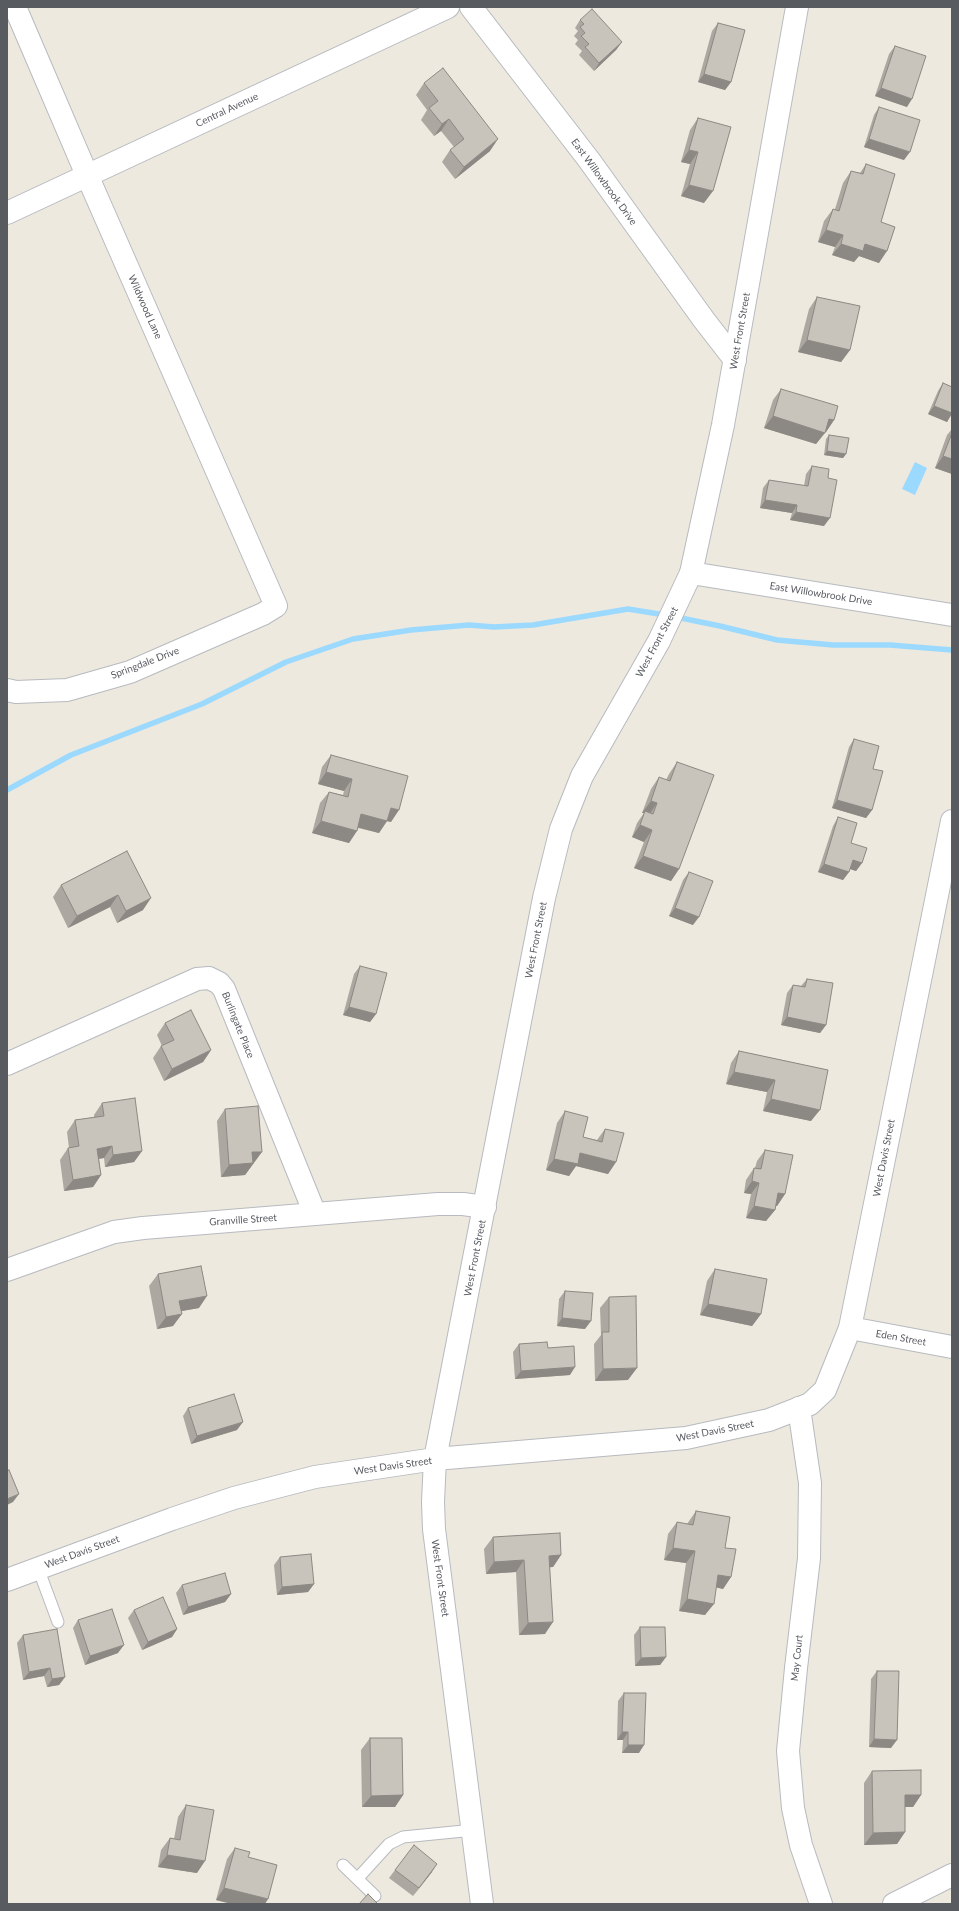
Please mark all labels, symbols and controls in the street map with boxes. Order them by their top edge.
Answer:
street label: Central Avenue [194,90,260,130]
street label: East Willowbrook Drive [569,136,639,228]
street label: Wildwood Lane [126,273,164,341]
street label: West Front Street [727,292,753,370]
street label: East Willowbrook Drive [769,580,873,608]
street label: West Front Street [633,605,681,679]
street label: Springdale Drive [109,644,181,682]
street label: West Front Street [523,901,549,979]
street label: Burlingate Place [219,990,257,1060]
street label: West Davis Street [871,1118,897,1198]
street label: Granville Street [209,1212,277,1228]
street label: West Front Street [462,1219,488,1297]
street label: Eden Street [875,1328,927,1348]
street label: West Davis Street [675,1418,755,1444]
street label: West Davis Street [353,1455,433,1477]
street label: West Davis Street [43,1533,121,1571]
street label: West Front Street [429,1539,451,1617]
street label: May Court [789,1634,805,1682]

